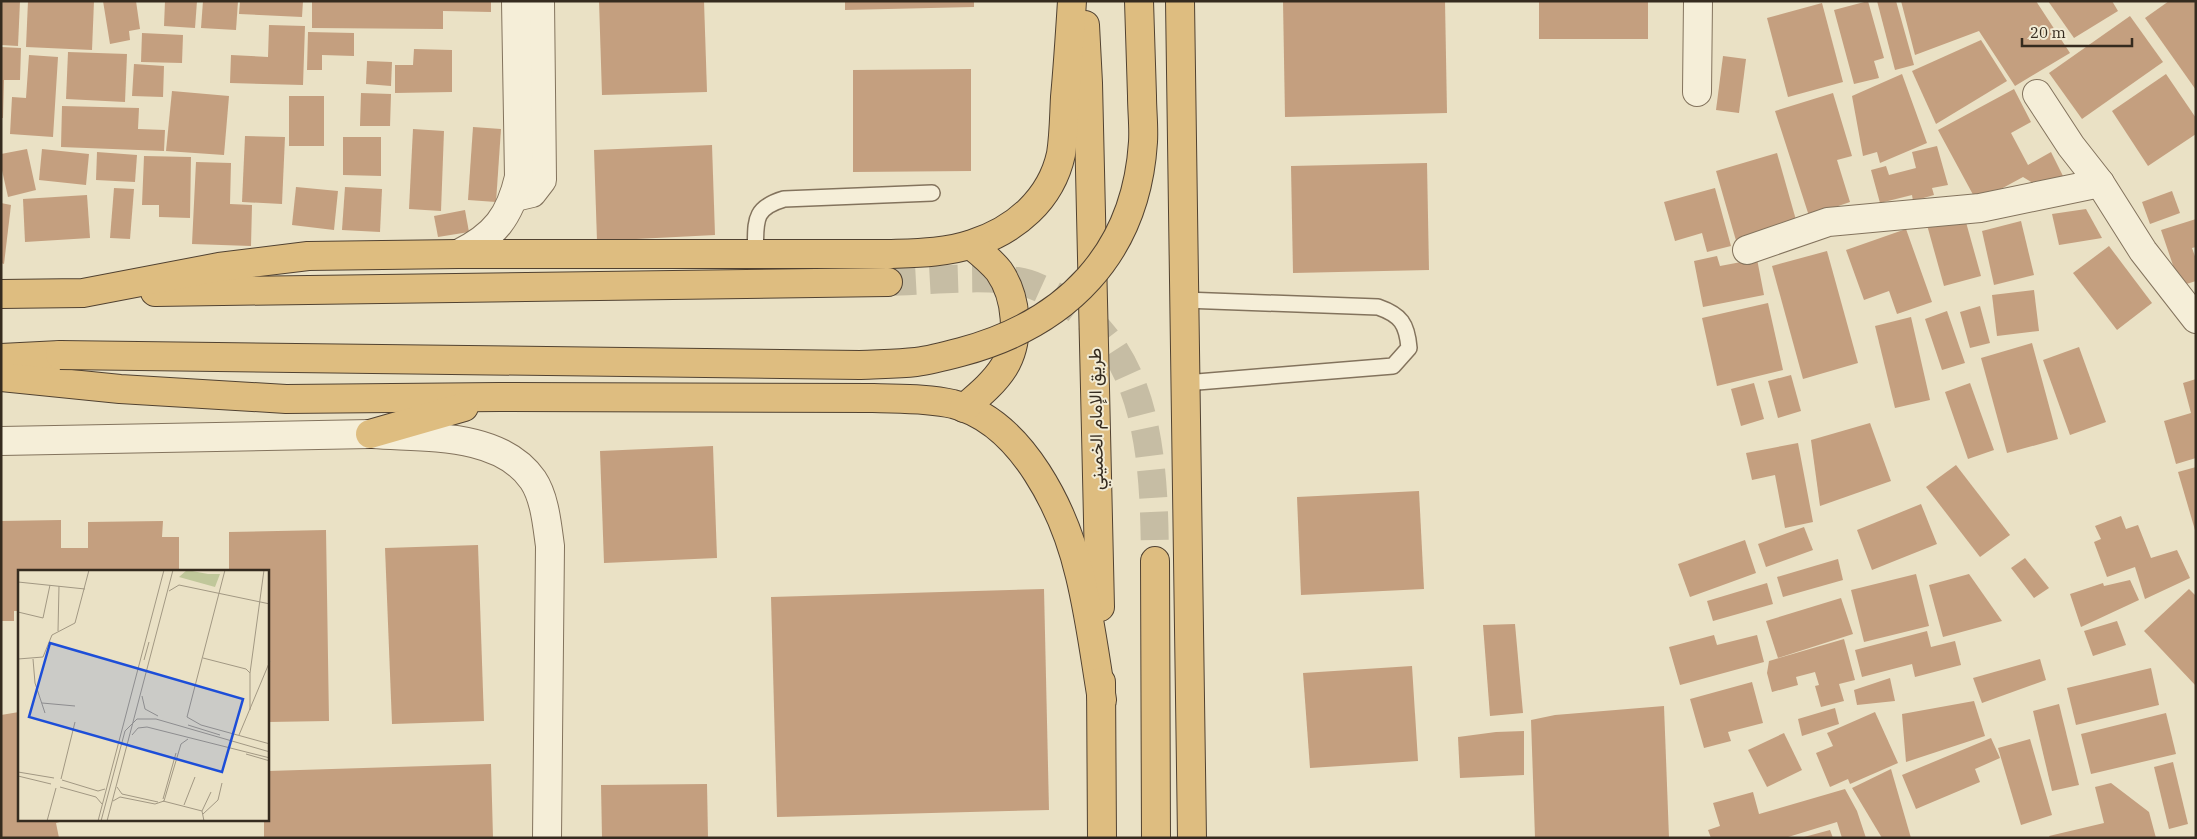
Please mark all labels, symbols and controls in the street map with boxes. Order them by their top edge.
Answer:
scale bar [2022,15,2132,47]
text: 20 m [2030,23,2066,42]
street label: طريق الإمام الخميني [1083,348,1112,490]
inset map [18,570,269,822]

